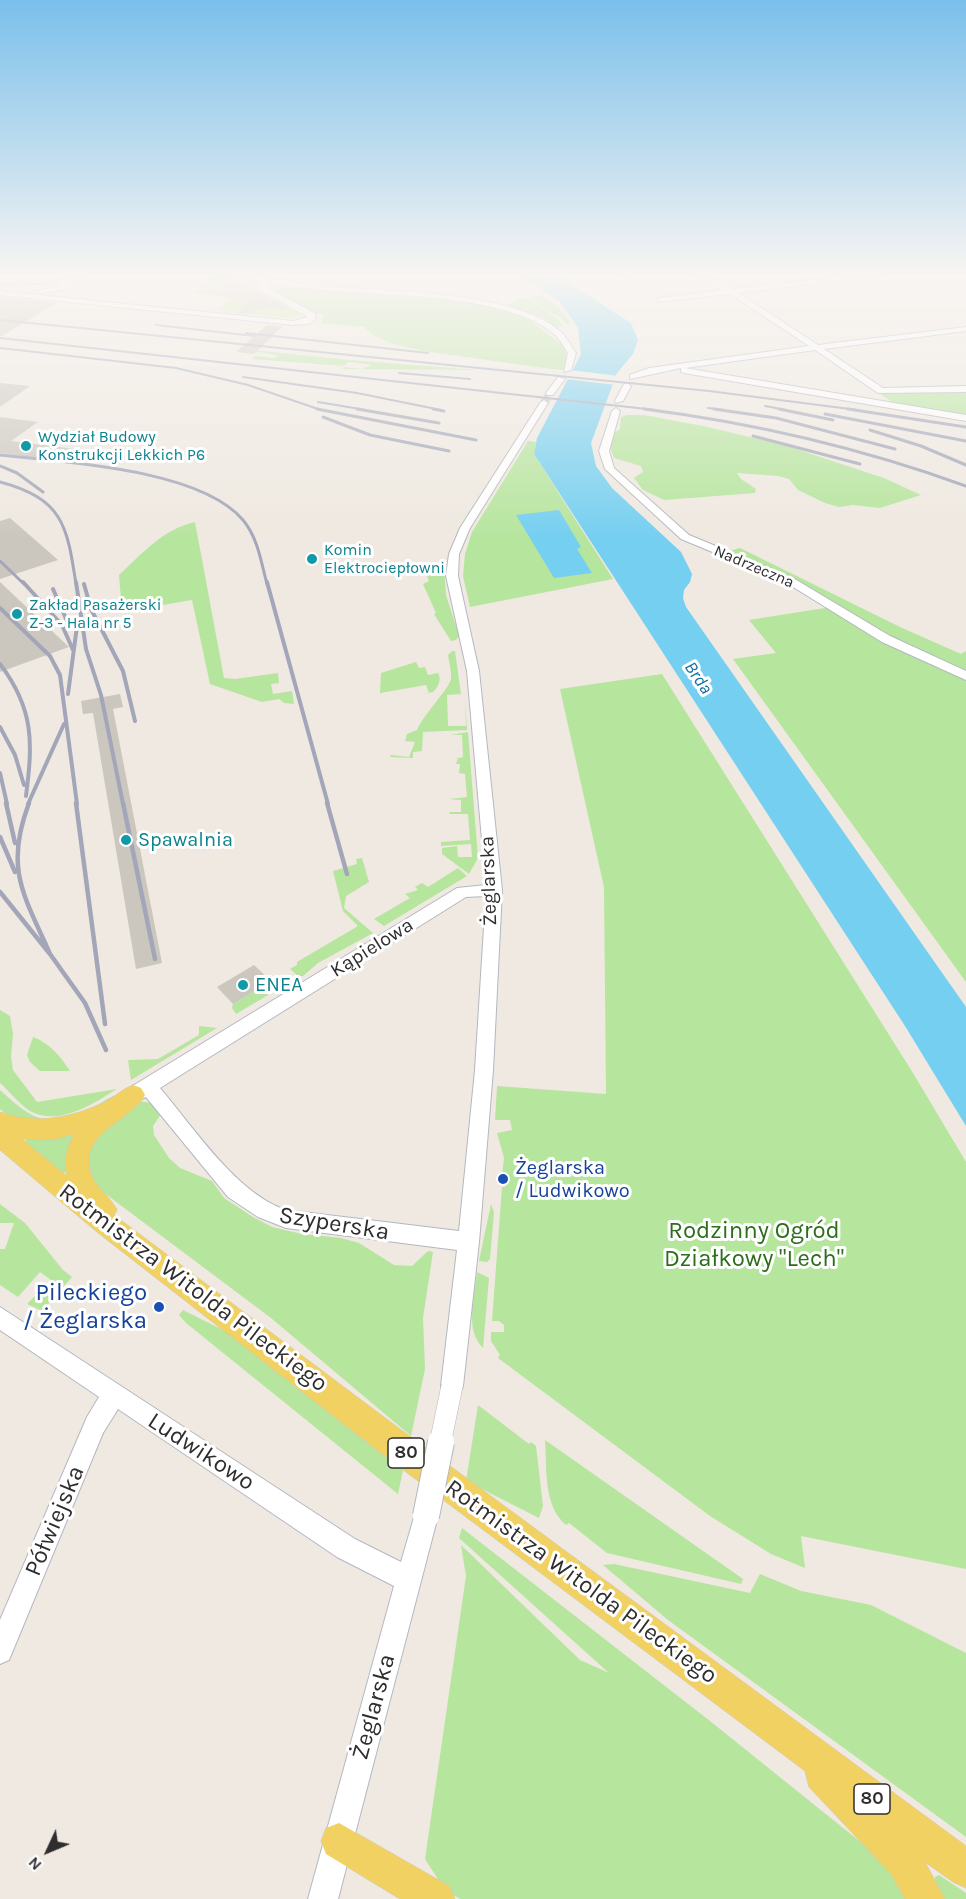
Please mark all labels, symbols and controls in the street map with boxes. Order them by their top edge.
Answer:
place label: Wydział Budowy Konstrukcji Lekkich P6 [38,427,205,465]
marker: Wydział Budowy Konstrukcji Lekkich P6 [19,439,33,453]
place label: Komin Elektrociepłowni [324,540,445,578]
street label: Nadrzeczna [711,542,797,592]
marker: Komin Elektrociepłowni [305,552,319,566]
place label: Zakład Pasażerski Z-3 - Hala nr 5 [29,595,162,633]
marker: Zakład Pasażerski Z-3 - Hala nr 5 [10,607,24,621]
water label: Brda [679,657,717,699]
place label: Spawalnia [138,828,233,852]
marker: Spawalnia [119,833,133,847]
street label: Żeglarska [475,836,503,926]
street label: Kąpielowa [326,913,418,983]
place label: ENEA [255,973,303,997]
marker: ENEA [236,978,250,992]
place label: Żeglarska / Ludwikowo [515,1156,630,1203]
marker: Żeglarska / Ludwikowo [496,1172,510,1186]
street label: Rotmistrza Witolda Pileckiego [53,1177,333,1399]
street label: Szyperska [277,1201,391,1247]
park label: Rodzinny Ogród Działkowy "Lech" [664,1217,844,1273]
place label: Pileckiego / Żeglarska [23,1279,147,1335]
marker: Pileckiego / Żeglarska [152,1300,166,1314]
street label: Ludwikowo [142,1407,260,1497]
road number: 80 [388,1438,424,1468]
street label: Półwiejska [19,1462,91,1580]
street label: Rotmistrza Witolda Pileckiego [439,1474,723,1690]
street label: Żeglarska [346,1651,402,1763]
road number: 80 [854,1784,890,1814]
north arrow [18,1821,78,1881]
text: N [24,1853,46,1875]

